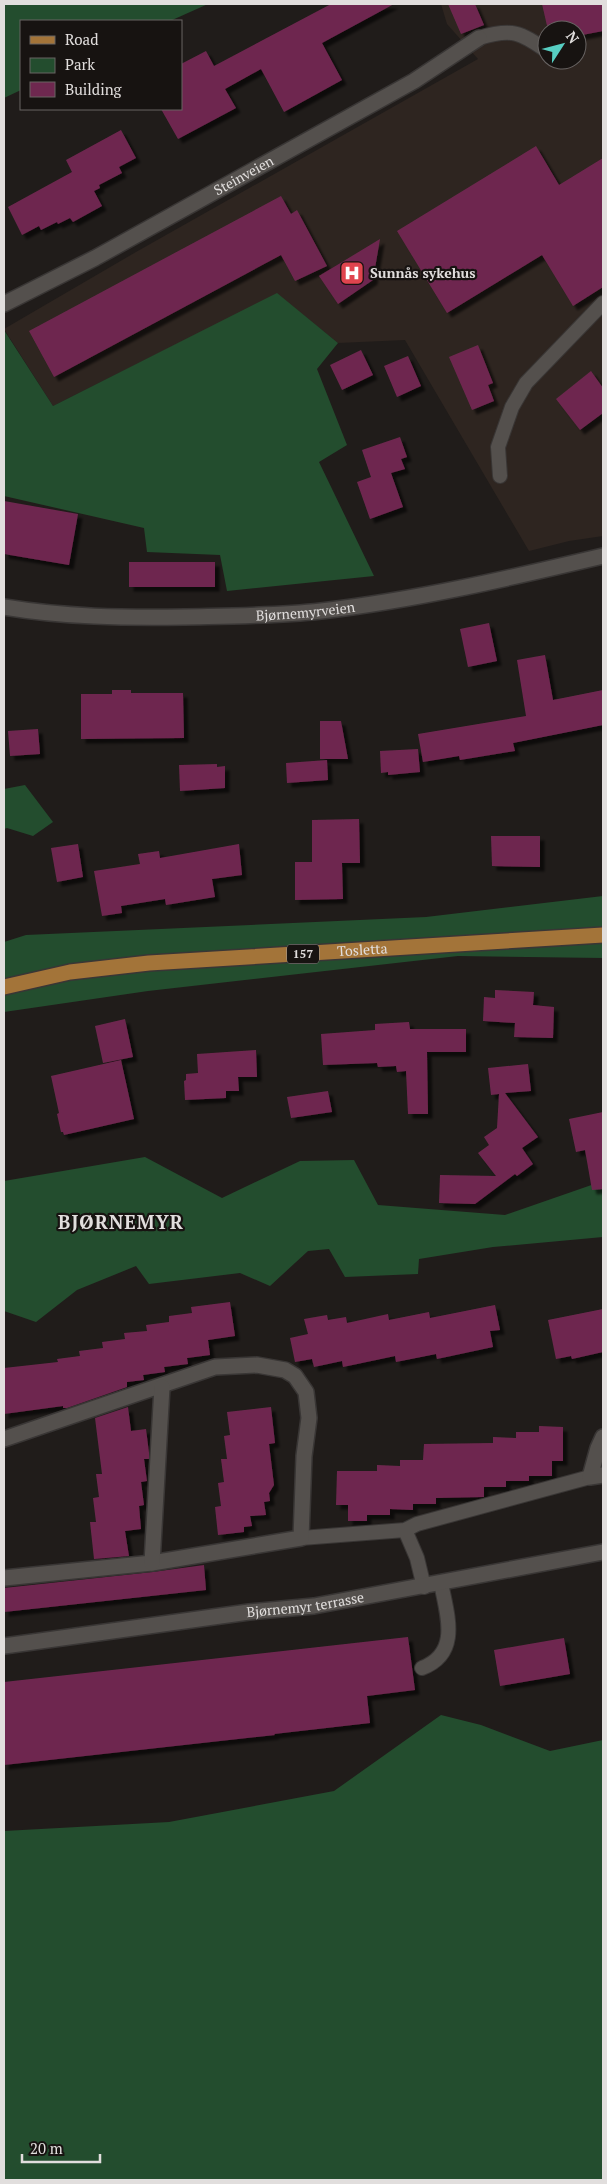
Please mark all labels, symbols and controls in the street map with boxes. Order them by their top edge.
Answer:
legend [20,20,182,110]
north arrow [537,20,587,70]
text: N [562,27,584,47]
text: Road [65,29,98,49]
text: Park [65,54,95,74]
text: Building [65,79,123,99]
street label: Steinveien [210,150,277,199]
hospital icon: Sunnås sykehus [339,260,365,286]
place label: Sunnås sykehus [370,263,476,282]
street label: Bjørnemyrveien [255,597,357,624]
street label: Tosletta [337,938,388,960]
road number: 157 [287,944,319,964]
district label: BJØRNEMYR [58,1209,184,1234]
street label: Bjørnemyr terrasse [246,1587,365,1621]
scale bar [22,2132,100,2164]
text: 20 m [30,2138,63,2158]

